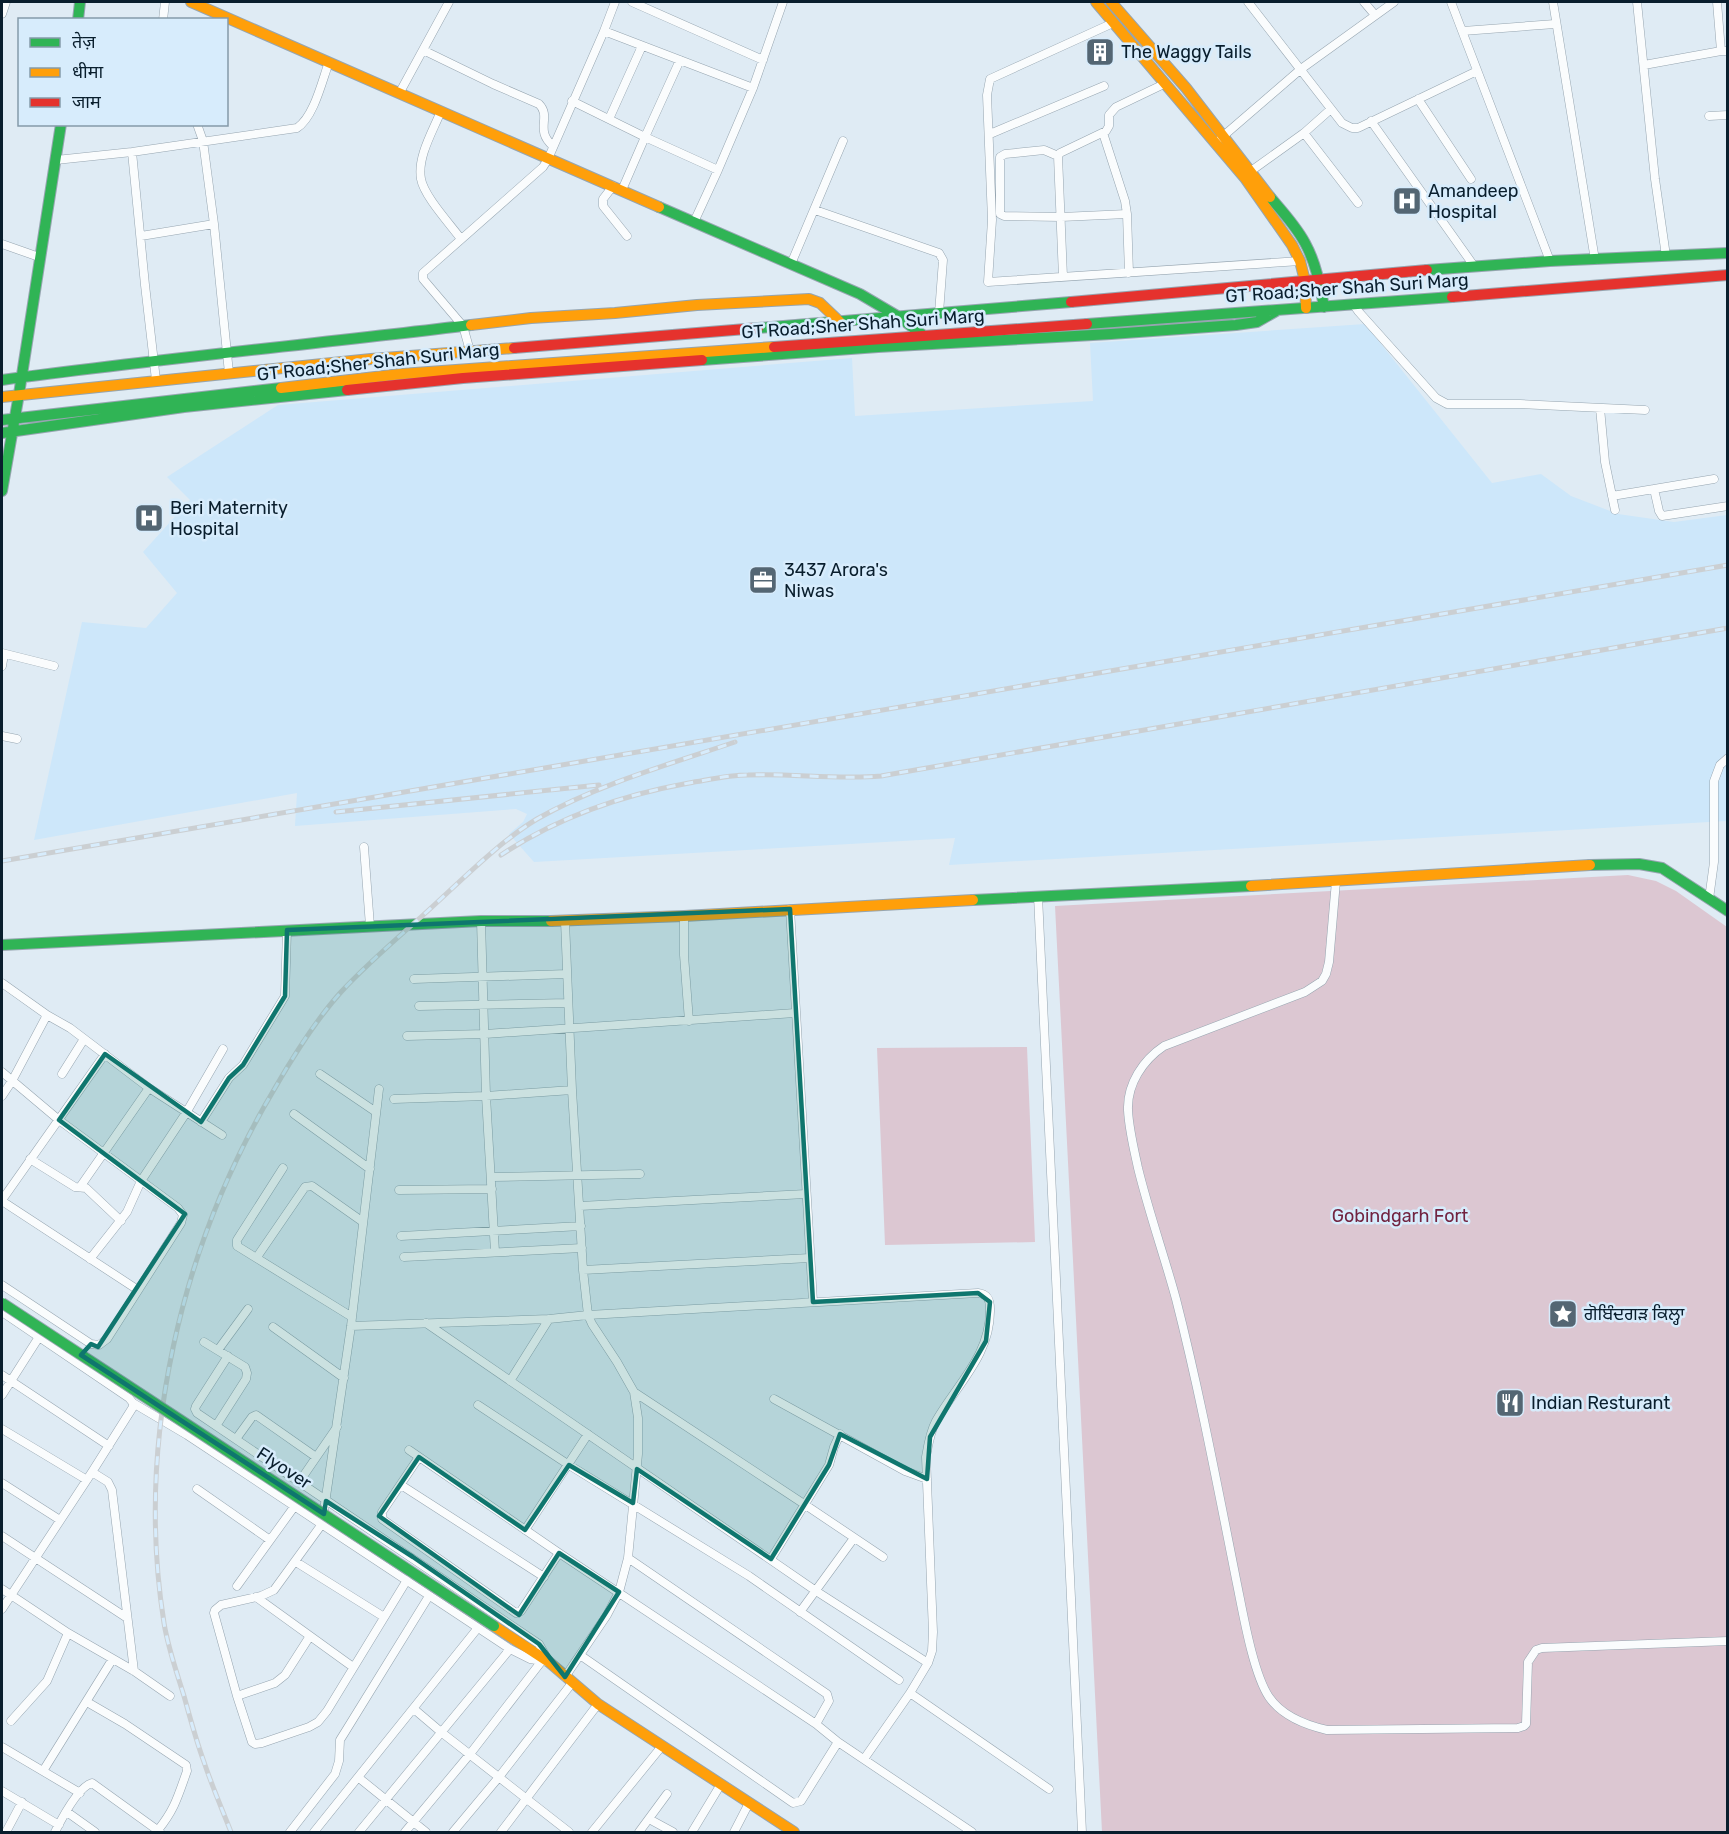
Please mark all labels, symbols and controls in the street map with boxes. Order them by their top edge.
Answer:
legend [18,18,228,126]
text: तेज़ [72,31,96,53]
building icon: The Waggy Tails [1084,36,1116,68]
place label: The Waggy Tails [1121,41,1252,63]
text: धीमा [72,61,103,83]
text: जाम [72,91,102,113]
place label: Amandeep Hospital [1428,180,1519,223]
hospital icon: Amandeep Hospital [1391,185,1423,217]
street label: GT Road;Sher Shah Suri Marg [1225,269,1469,307]
street label: GT Road;Sher Shah Suri Marg [741,305,985,343]
street label: GT Road;Sher Shah Suri Marg [256,338,500,386]
place label: Beri Maternity Hospital [170,497,288,540]
hospital icon: Beri Maternity Hospital [133,502,165,534]
place label: 3437 Arora's Niwas [784,559,888,602]
office icon: 3437 Arora's Niwas [747,564,779,596]
park label: Gobindgarh Fort [1332,1205,1468,1227]
place icon: ਗੋਬਿੰਦਗੜ ਕਿਲ੍ਹਾ [1547,1298,1579,1330]
place label: ਗੋਬਿੰਦਗੜ ਕਿਲ੍ਹਾ [1583,1303,1685,1326]
restaurant icon: Indian Resturant [1494,1387,1526,1419]
place label: Indian Resturant [1531,1392,1670,1414]
street label: Flyover [252,1442,316,1494]

